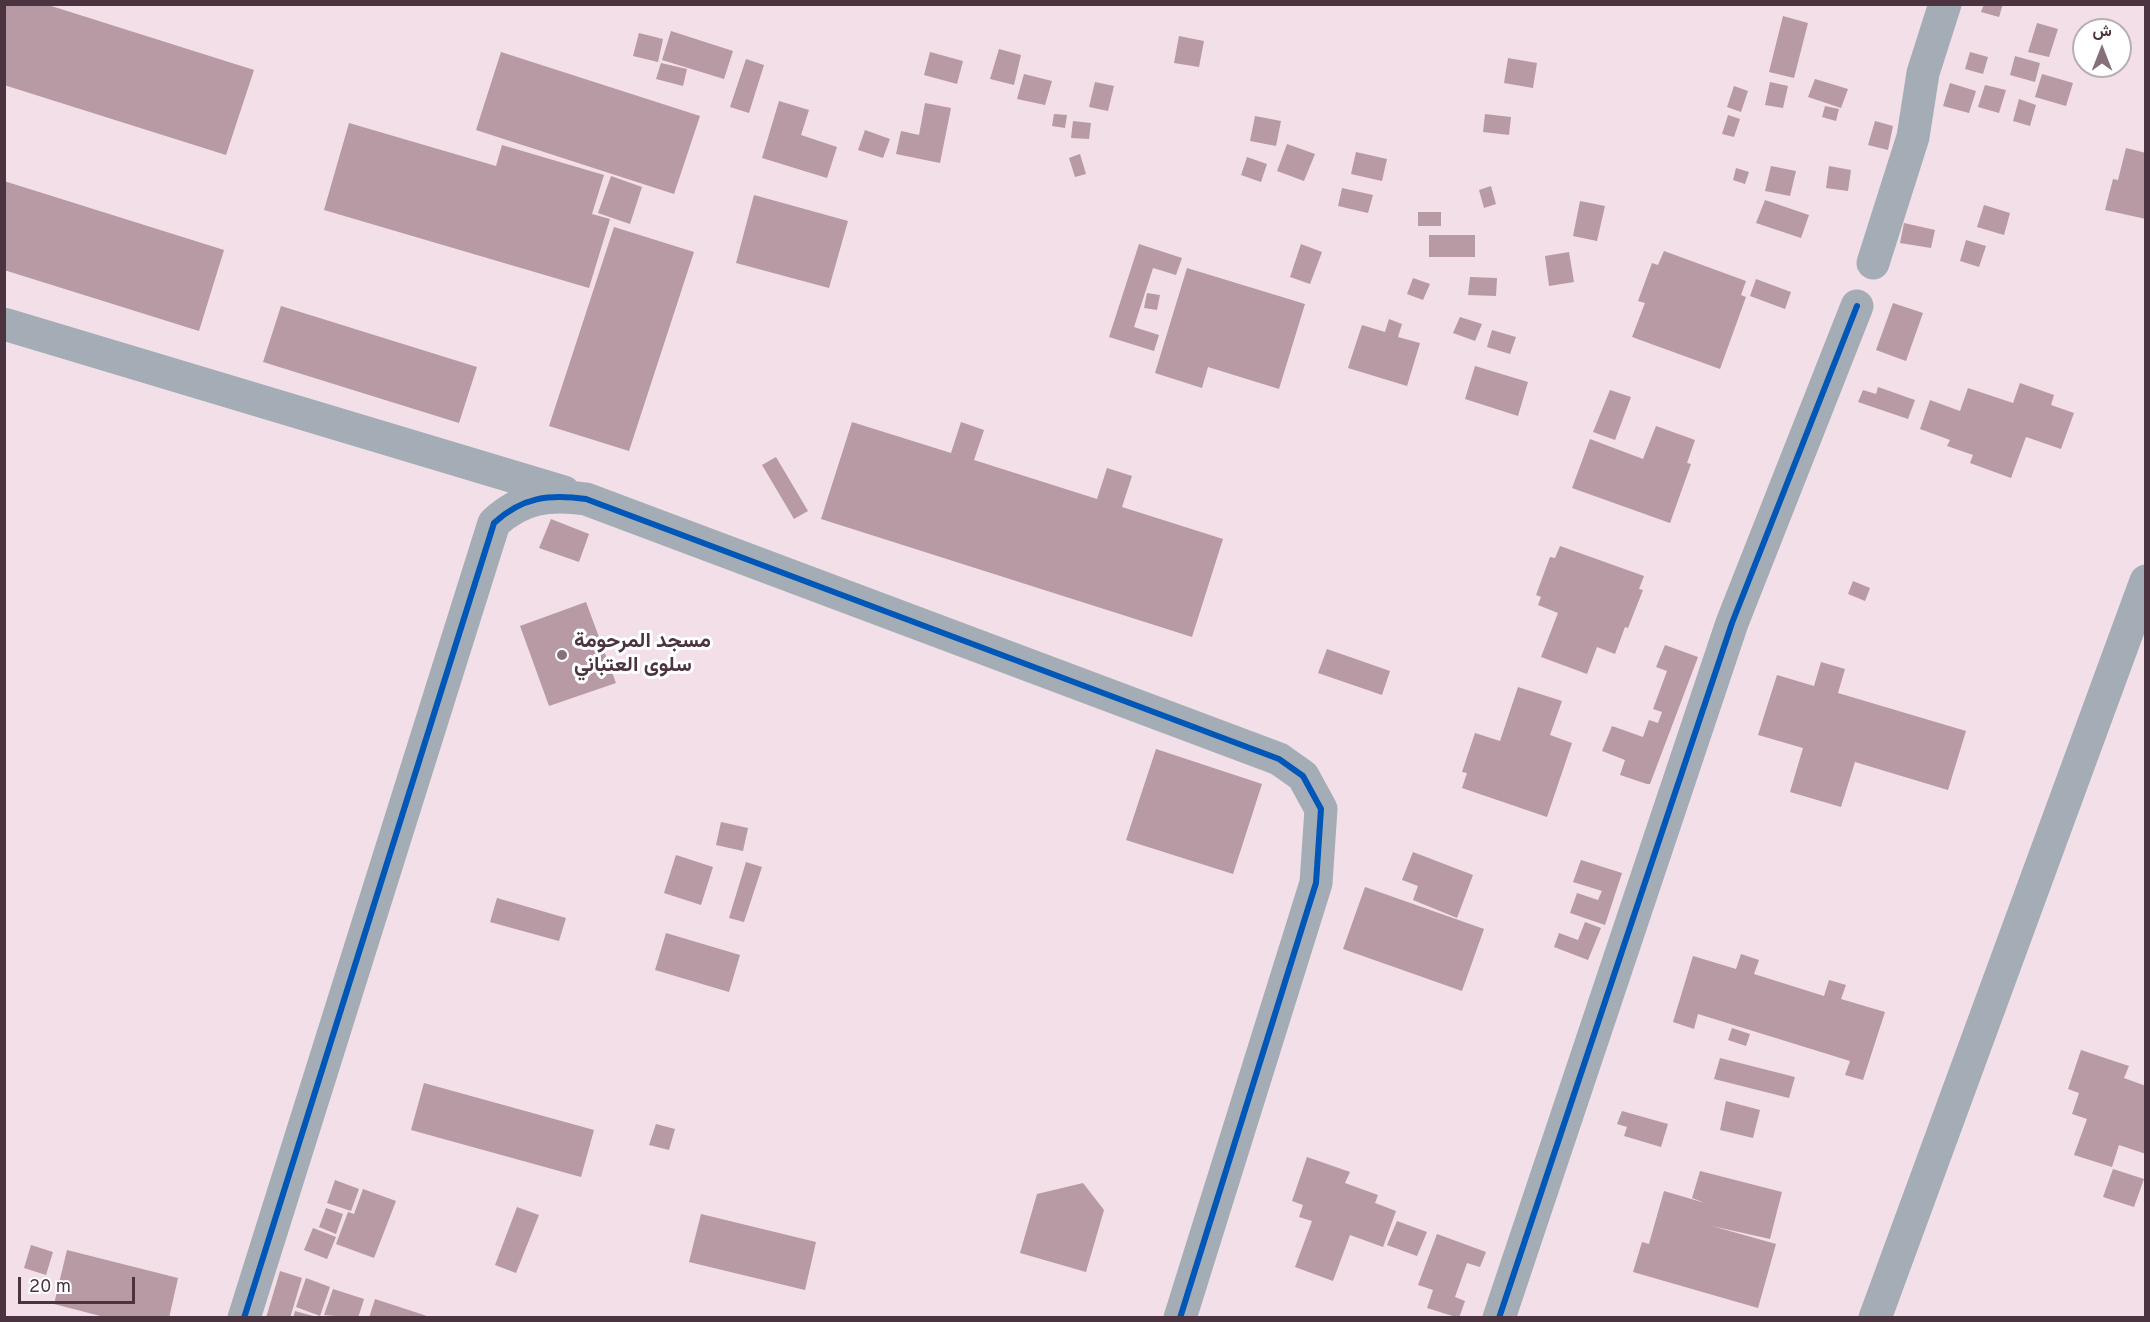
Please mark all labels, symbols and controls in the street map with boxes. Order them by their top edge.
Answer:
north arrow [2072,18,2132,78]
text: ش [2092,22,2112,42]
place label: مسجد المرحومة سلوى العتباني [574,630,711,680]
marker: مسجد المرحومة سلوى العتباني [555,648,569,662]
scale bar [21,1265,138,1303]
text: 20 m [29,1276,71,1299]

